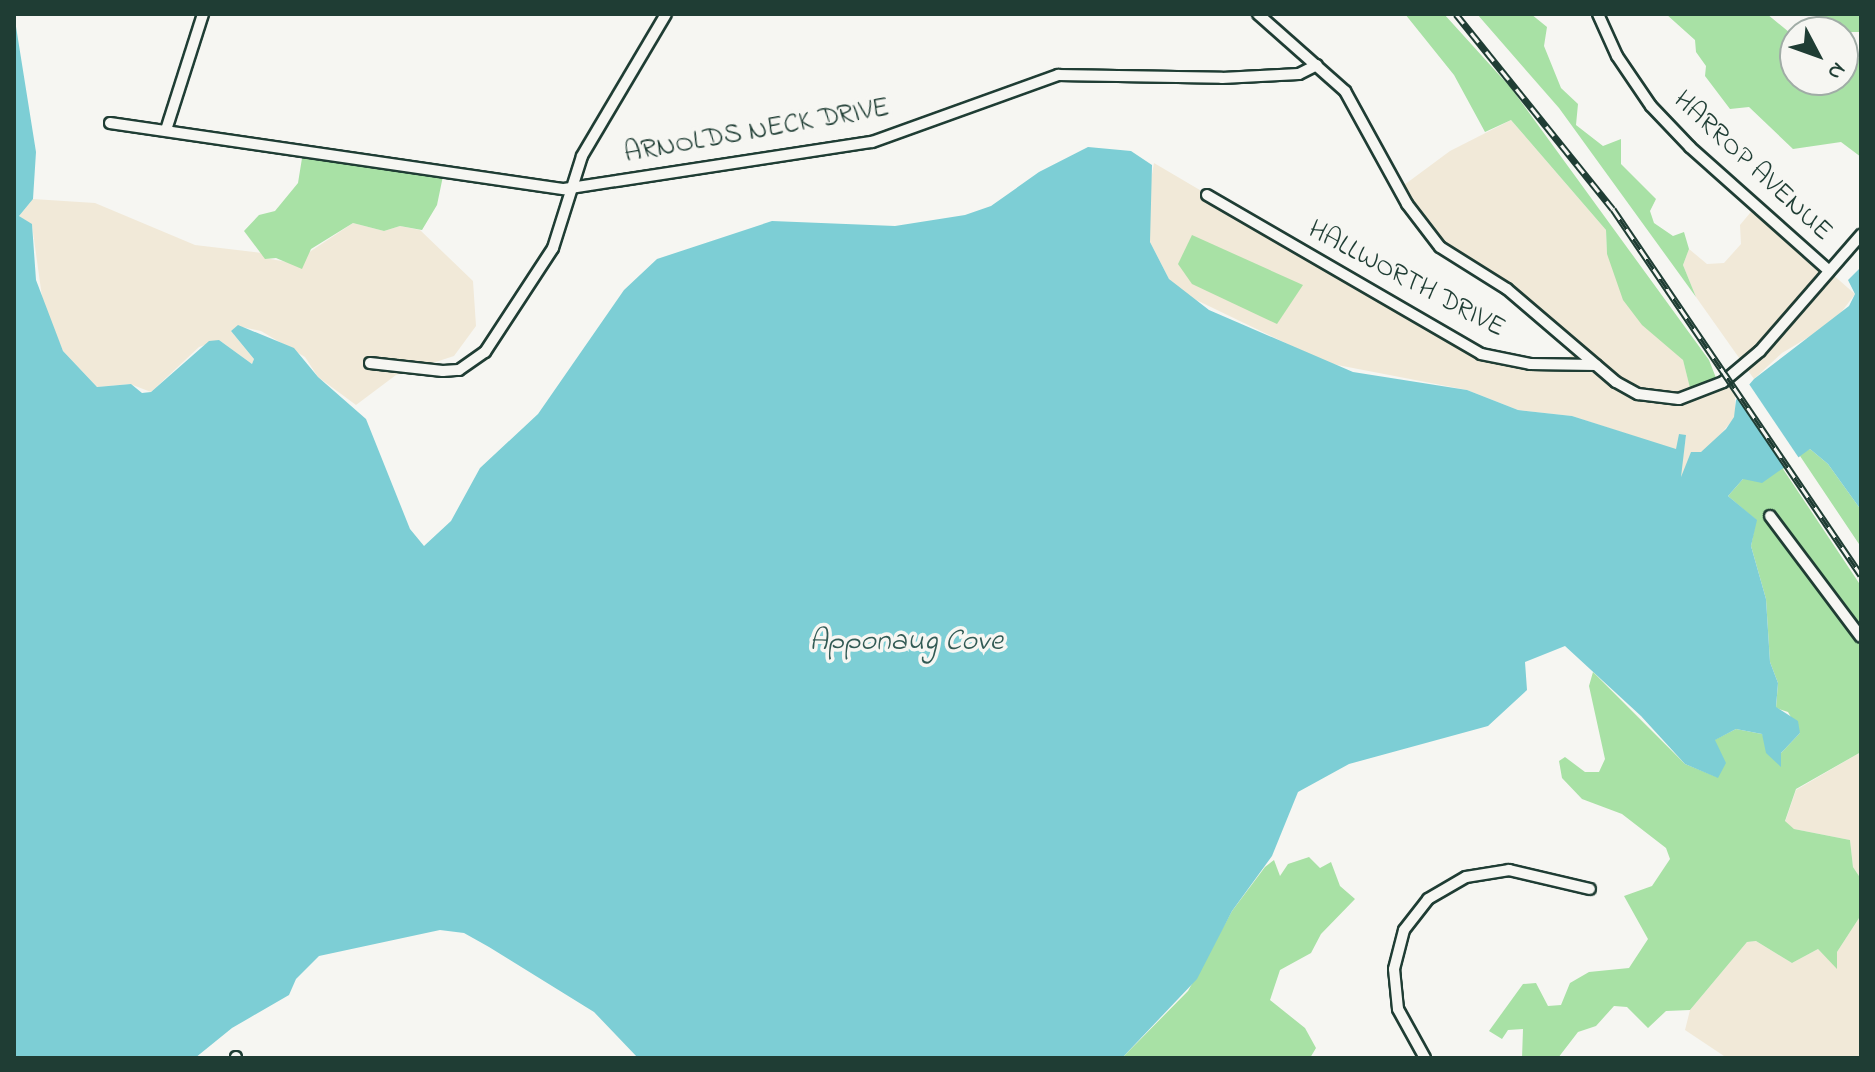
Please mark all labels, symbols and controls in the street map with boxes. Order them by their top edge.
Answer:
north arrow [1779,16,1859,96]
text: N [1819,54,1853,87]
street label: HARROP AVENUE [1665,85,1839,249]
street label: ARNOLDS NECK DRIVE [622,92,892,172]
street label: HALLWORTH DRIVE [1302,214,1510,346]
water label: Apponaug Cove [809,624,1003,660]

